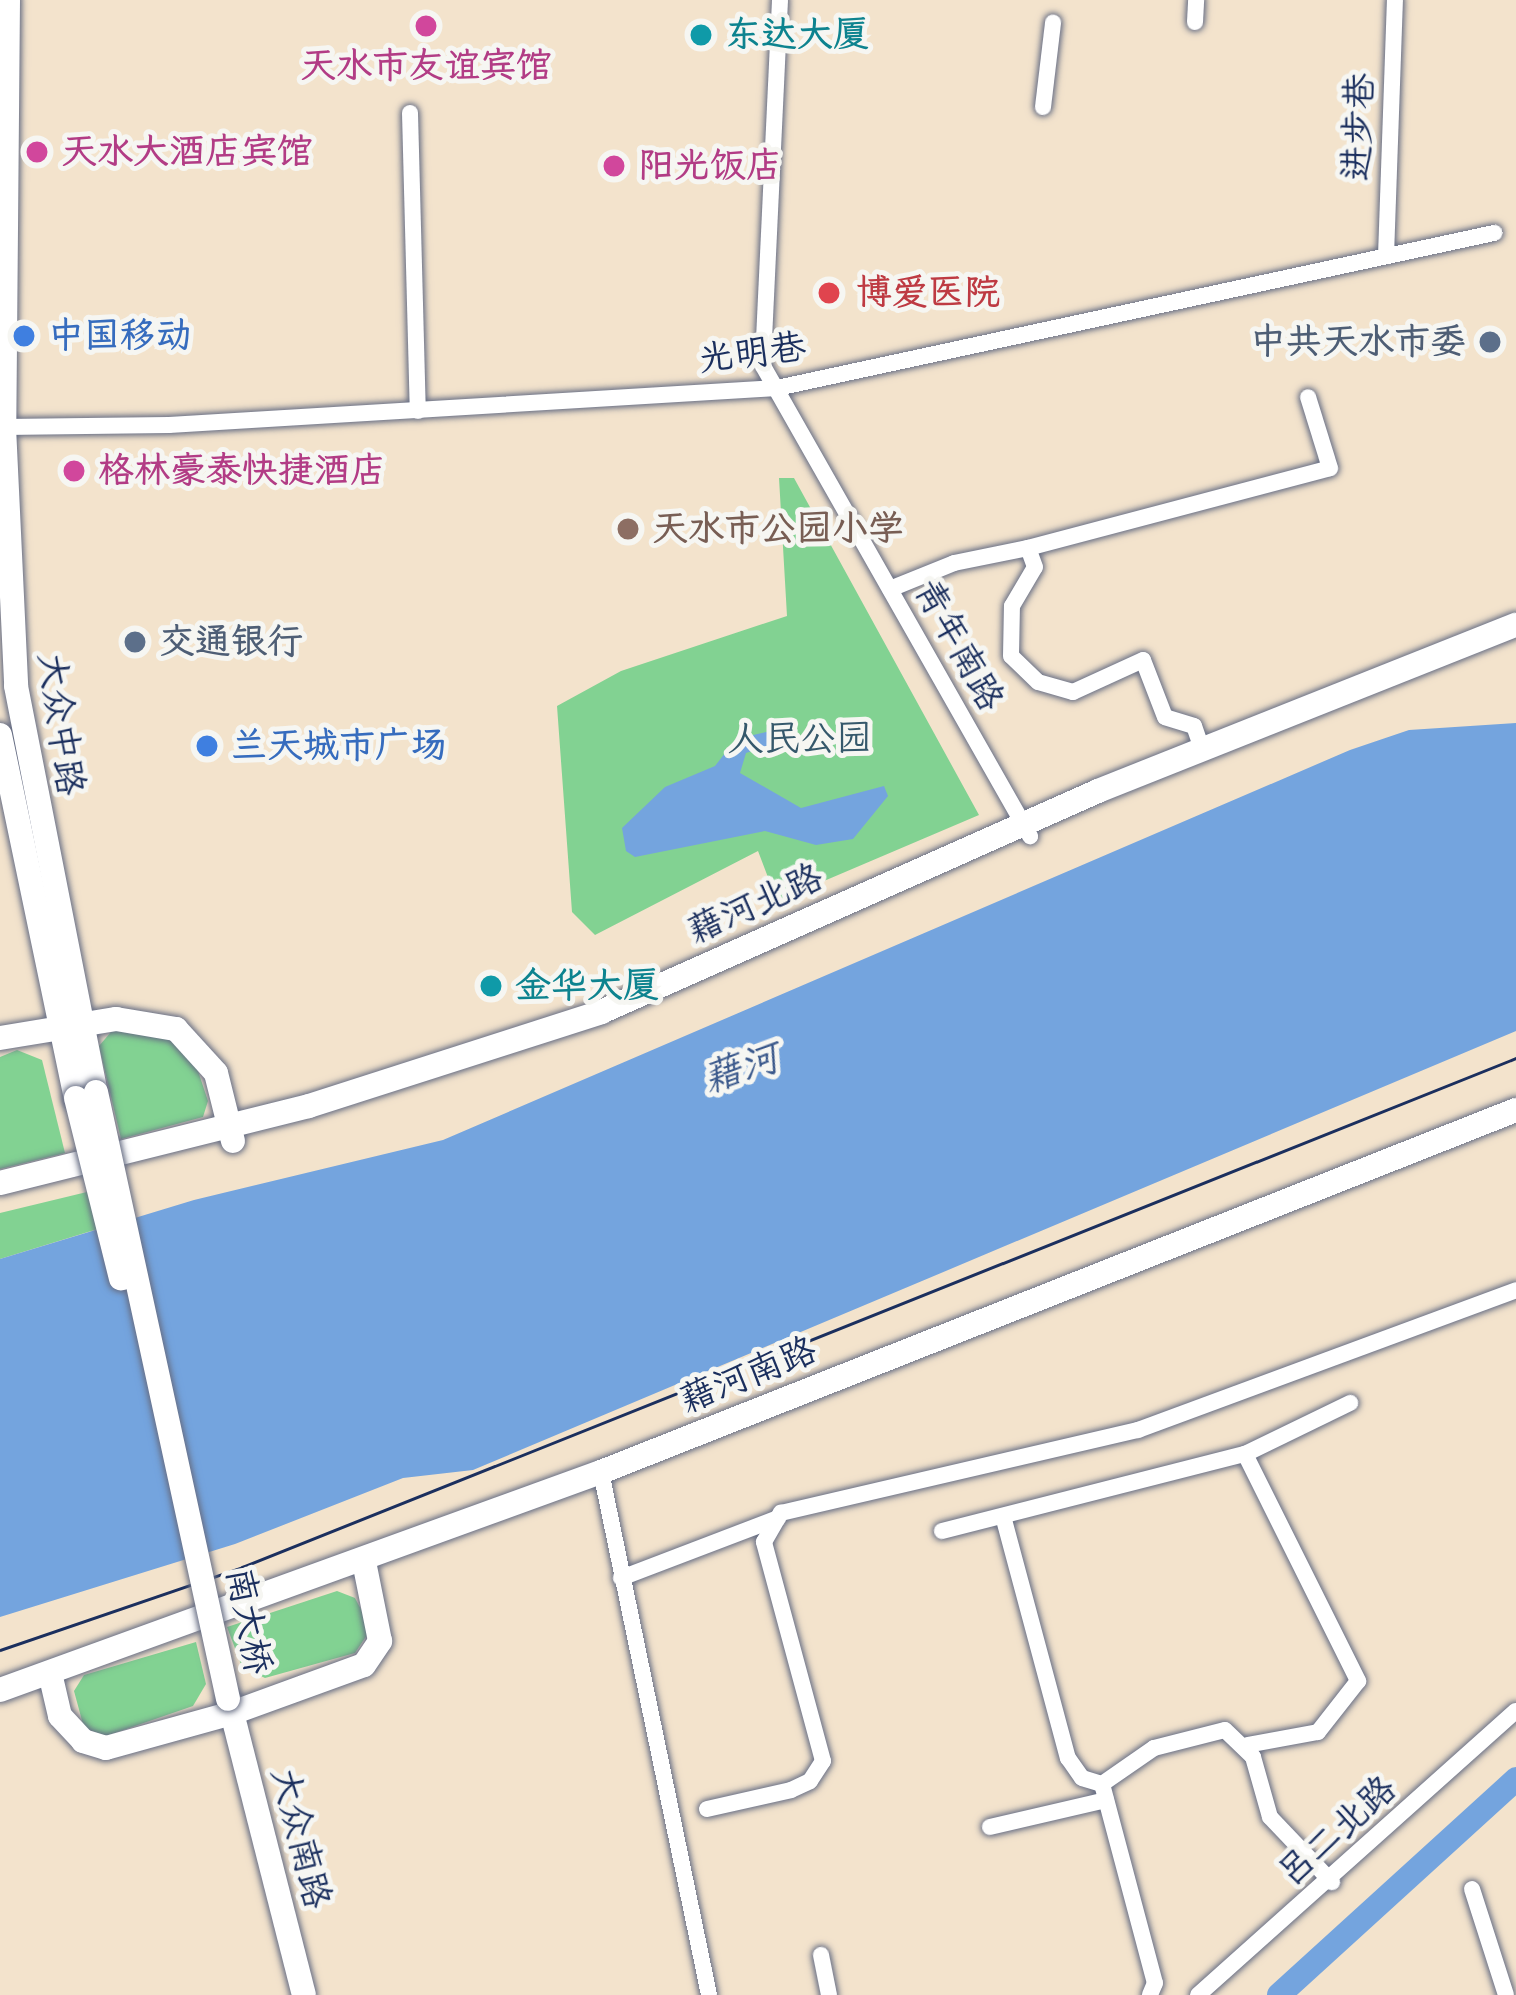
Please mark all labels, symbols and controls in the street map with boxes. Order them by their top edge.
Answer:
marker: 天水市友谊宾馆 [413,13,439,39]
place label: 东达大厦 [725,13,869,57]
marker: 东达大厦 [688,22,714,48]
place label: 天水市友谊宾馆 [300,44,552,88]
street label: 进步巷 [1335,72,1381,182]
place label: 天水大酒店宾馆 [61,130,313,174]
marker: 天水大酒店宾馆 [24,139,50,165]
place label: 阳光饭店 [638,144,782,188]
marker: 阳光饭店 [601,153,627,179]
place label: 博爱医院 [856,271,1000,315]
marker: 博爱医院 [813,277,845,309]
place label: 中国移动 [48,314,192,358]
place label: 中共天水市委 [1250,320,1466,364]
marker: 中国移动 [11,323,37,349]
street label: 光明巷 [696,325,808,381]
marker: 中共天水市委 [1477,329,1503,355]
place label: 格林豪泰快捷酒店 [98,449,386,493]
marker: 格林豪泰快捷酒店 [61,458,87,484]
place label: 天水市公园小学 [652,507,904,551]
marker: 天水市公园小学 [615,516,641,542]
street label: 青年南路 [905,572,1013,718]
place label: 交通银行 [159,620,303,664]
marker: 交通银行 [122,629,148,655]
street label: 大众中路 [30,650,92,798]
park label: 人民公园 [728,717,872,761]
place label: 兰天城市广场 [231,724,447,768]
marker: 兰天城市广场 [194,733,220,759]
street label: 藉河北路 [680,855,830,953]
place label: 金华大厦 [515,964,659,1008]
marker: 金华大厦 [478,973,504,999]
water label: 藉河 [697,1035,785,1103]
street label: 藉河南路 [673,1328,823,1422]
street label: 南大桥 [217,1564,281,1678]
street label: 大众南路 [263,1763,339,1913]
street label: 吕二北路 [1269,1767,1405,1895]

